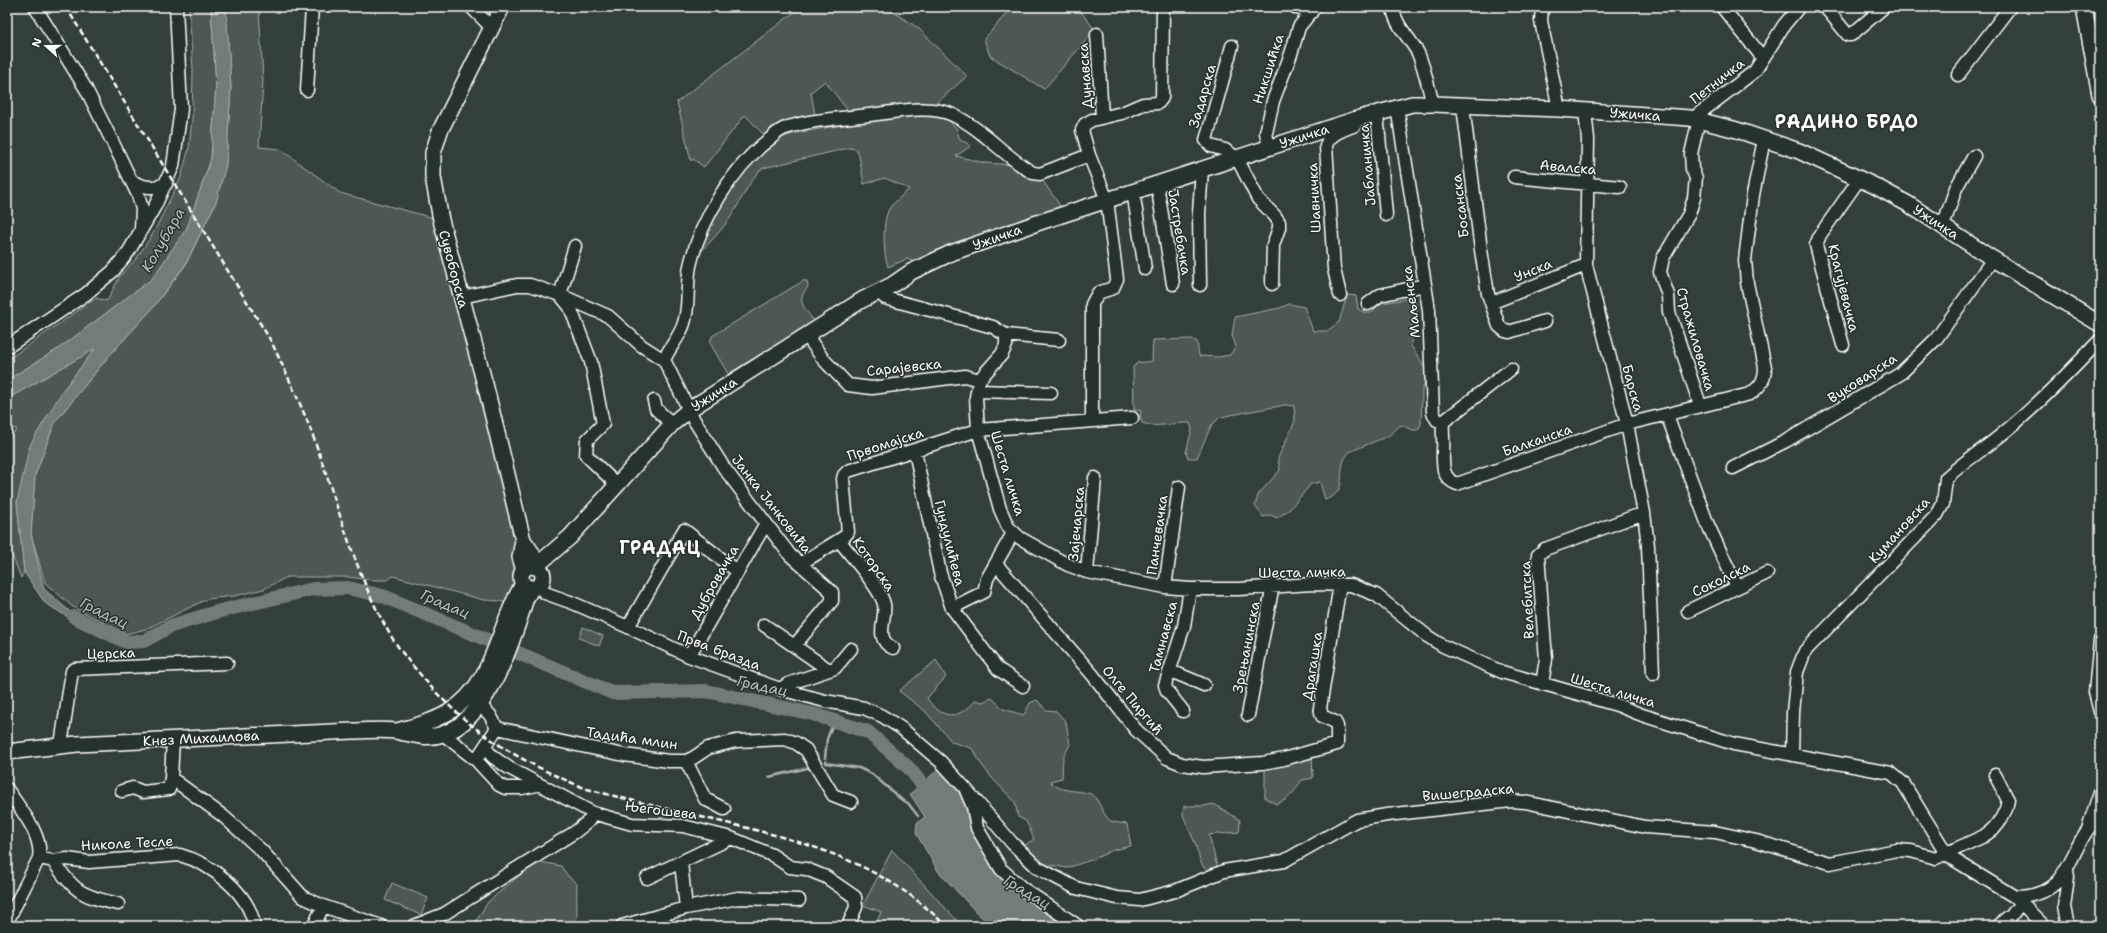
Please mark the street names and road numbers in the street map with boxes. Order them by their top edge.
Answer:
street label: Никшићка [1248,31,1288,106]
street label: Дунавска [1074,42,1096,109]
street label: Петничка [1686,54,1748,108]
street label: Задарска [1184,62,1220,130]
street label: Ужичка [1609,103,1661,125]
street label: Ужичка [1277,119,1331,152]
street label: Јабланичка [1354,123,1380,207]
street label: Авалска [1539,156,1597,178]
street label: Шавничка [1303,162,1325,233]
street label: Босанска [1447,173,1473,239]
street label: Јастребачка [1164,188,1196,277]
street label: Ужичка [1910,201,1963,244]
street label: Ужичка [970,220,1024,254]
street label: Сувоборска [435,228,473,310]
street label: Крагујевачка [1824,242,1864,334]
street label: Унска [1511,254,1555,286]
street label: Маљенска [1398,265,1424,339]
street label: Стражиловачка [1673,285,1719,393]
street label: Вуковарска [1824,349,1900,407]
street label: Сарајевска [866,354,943,380]
street label: Барска [1618,362,1648,414]
street label: Ужичка [688,372,741,415]
street label: Балканска [1500,420,1575,460]
street label: Првомајска [845,423,926,465]
street label: Шеста личка [987,428,1030,518]
street label: Јанка Јанковића [728,451,816,557]
street label: Зајечарска [1064,485,1088,562]
street label: Кумановска [1865,493,1934,567]
street label: Панчевачка [1142,494,1172,576]
street label: Гундулићева [931,498,969,588]
street label: Которска [849,533,899,595]
street label: Дубровачка [686,541,743,622]
street label: Соколска [1689,557,1753,601]
street label: Велебитска [1516,560,1538,639]
street label: Шеста личка [1258,562,1346,582]
street label: Тамнавска [1145,599,1181,675]
street label: Зрењанинска [1228,599,1264,694]
street label: Прва бразда [675,626,763,674]
street label: Драгашка [1298,630,1326,702]
street label: Церска [87,643,136,663]
street label: Олге Пиргић [1099,661,1168,739]
street label: Шеста личка [1568,669,1658,712]
street label: Тадића млин [585,723,679,753]
street label: Кнез Михаилова [142,726,260,750]
street label: Вишеградска [1421,779,1515,805]
street label: Његошева [624,797,698,823]
street label: Николе Тесле [80,832,174,854]

